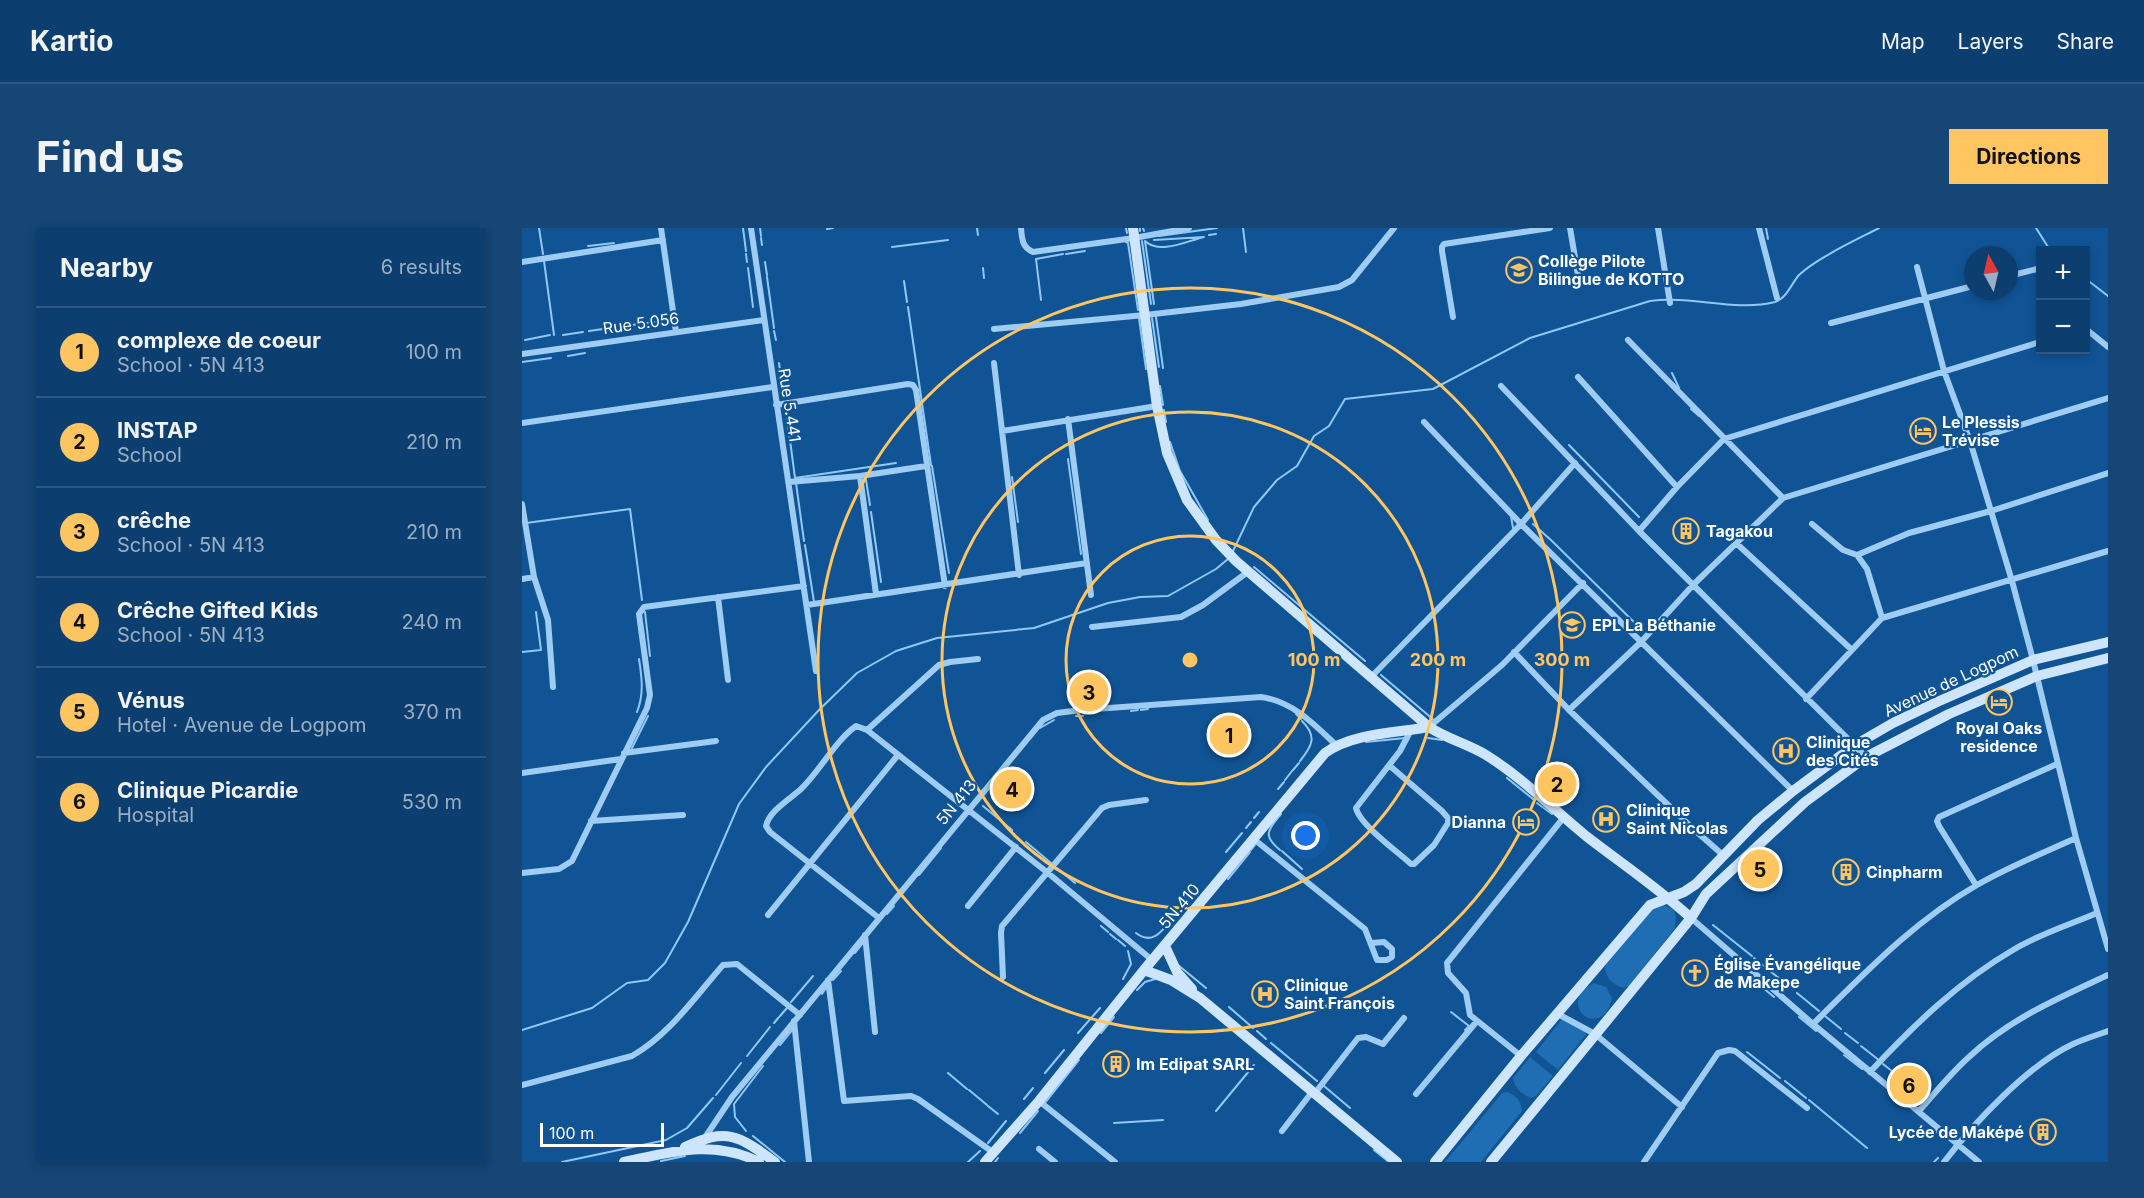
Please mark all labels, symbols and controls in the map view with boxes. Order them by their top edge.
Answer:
text: Kartio [30,24,113,58]
text: Map [1881,29,1925,54]
text: Layers [1958,29,2024,54]
text: Share [2057,29,2114,54]
button: Directions [1949,129,2108,184]
text: Find us [36,131,184,182]
north arrow [1964,246,2018,300]
map controls [2036,246,2090,354]
button: + [2036,246,2090,300]
place label: Collège Pilote Bilingue de KOTTO [1538,251,1684,289]
text: Nearby [60,252,153,283]
text: 6 results [381,255,462,279]
school or university icon: Collège Pilote Bilingue de KOTTO [1504,255,1534,285]
button: − [2036,300,2090,354]
street label: Rue 5.056 [602,308,680,338]
text: complexe de coeur [117,327,321,353]
text: 1 [75,340,84,364]
text: 100 m [405,340,462,364]
text: School · 5N 413 [117,353,265,377]
street label: Rue 5.441 [774,367,806,443]
place label: Le Plessis Trévise [1942,412,2020,450]
hotel icon: Le Plessis Trévise [1908,416,1938,446]
text: INSTAP [117,417,198,443]
text: 2 [73,430,86,454]
text: 210 m [406,430,462,454]
text: School [117,443,182,467]
text: crêche [117,507,191,533]
building icon: Tagakou [1671,516,1701,546]
text: 3 [73,520,86,544]
text: 210 m [406,520,462,544]
place label: Tagakou [1706,521,1773,541]
text: School · 5N 413 [117,533,265,557]
text: Crêche Gifted Kids [117,597,318,623]
text: 4 [73,610,86,634]
text: 240 m [401,610,462,634]
school or university icon: EPL La Béthanie [1557,610,1587,640]
place label: EPL La Béthanie [1592,615,1716,635]
text: School · 5N 413 [117,623,265,647]
street label: Avenue de Logpom [1881,641,2021,721]
text: 100 m [1288,649,1340,670]
text: 200 m [1410,649,1466,670]
text: 300 m [1534,649,1590,670]
centre of rings [1180,650,1200,670]
pin: 3 [1070,670,1108,714]
text: Vénus [117,687,185,713]
hotel icon: Royal Oaks residence [1984,687,2014,717]
text: 5 [73,700,86,724]
text: 370 m [403,700,462,724]
pin: 1 [1210,712,1248,758]
text: Hotel · Avenue de Logpom [117,713,366,737]
place label: Royal Oaks residence [1956,718,2042,756]
place label: Clinique des Cités [1806,732,1879,770]
hospital icon: Clinique des Cités [1771,736,1801,766]
pin: 2 [1538,762,1576,806]
pin: 4 [992,766,1032,812]
street label: 5N 413 [932,775,980,829]
text: Clinique Picardie [117,777,298,803]
text: 6 [73,790,86,814]
text: 530 m [402,790,462,814]
place label: Clinique Saint Nicolas [1626,800,1728,838]
text: Hospital [117,803,194,827]
hospital icon: Clinique Saint Nicolas [1591,804,1621,834]
hotel icon: Dianna [1511,807,1541,837]
place label: Dianna [1452,812,1506,832]
your location [1291,821,1320,850]
pin: 5 [1740,846,1780,892]
building icon: Cinpharm [1831,857,1861,887]
place label: Cinpharm [1866,862,1943,882]
street label: 5N.410 [1154,879,1204,933]
place label: Église Évangélique de Makepe [1714,954,1861,992]
church icon: Église Évangélique de Makepe [1680,958,1710,988]
place label: Clinique Saint François [1284,975,1395,1013]
hospital icon: Clinique Saint François [1250,979,1280,1009]
building icon: Im Edipat SARL [1101,1049,1131,1079]
place label: Im Edipat SARL [1136,1054,1254,1074]
pin: 6 [1890,1062,1928,1108]
building icon: Lycée de Maképé [2028,1117,2058,1147]
scale bar [540,1120,664,1148]
place label: Lycée de Maképé [1889,1122,2024,1142]
text: 100 m [549,1123,594,1143]

